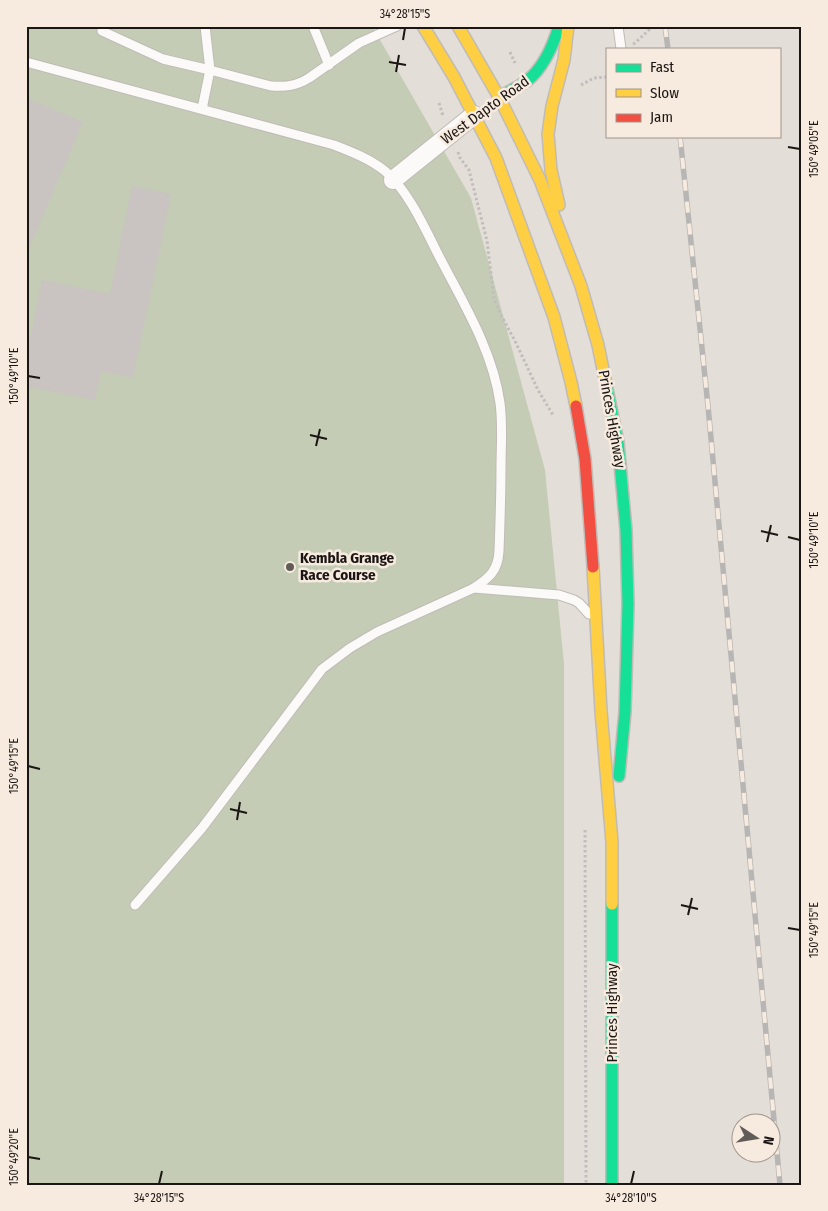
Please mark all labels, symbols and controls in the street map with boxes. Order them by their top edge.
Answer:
text: 34°28'15"S [380,7,430,21]
legend [606,48,780,138]
text: Fast [650,58,674,76]
street label: West Dapto Road [437,72,533,148]
text: Slow [650,84,679,102]
text: Jam [650,108,673,126]
text: 150°49'05"E [807,120,821,178]
text: 150°49'10"E [7,347,21,404]
street label: Princes Highway [595,369,630,470]
text: 150°49'10"E [807,511,821,568]
place label: Kembla Grange Race Course [300,549,395,584]
marker: Kembla Grange Race Course [284,561,296,573]
text: 150°49'15"E [7,738,21,794]
text: 150°49'15"E [807,902,821,958]
street label: Princes Highway [603,963,621,1063]
north arrow [730,1114,780,1164]
text: 150°49'20"E [7,1128,21,1186]
text: N [759,1135,777,1146]
text: 34°28'15"S [134,1191,184,1205]
text: 34°28'10"S [605,1191,657,1205]

